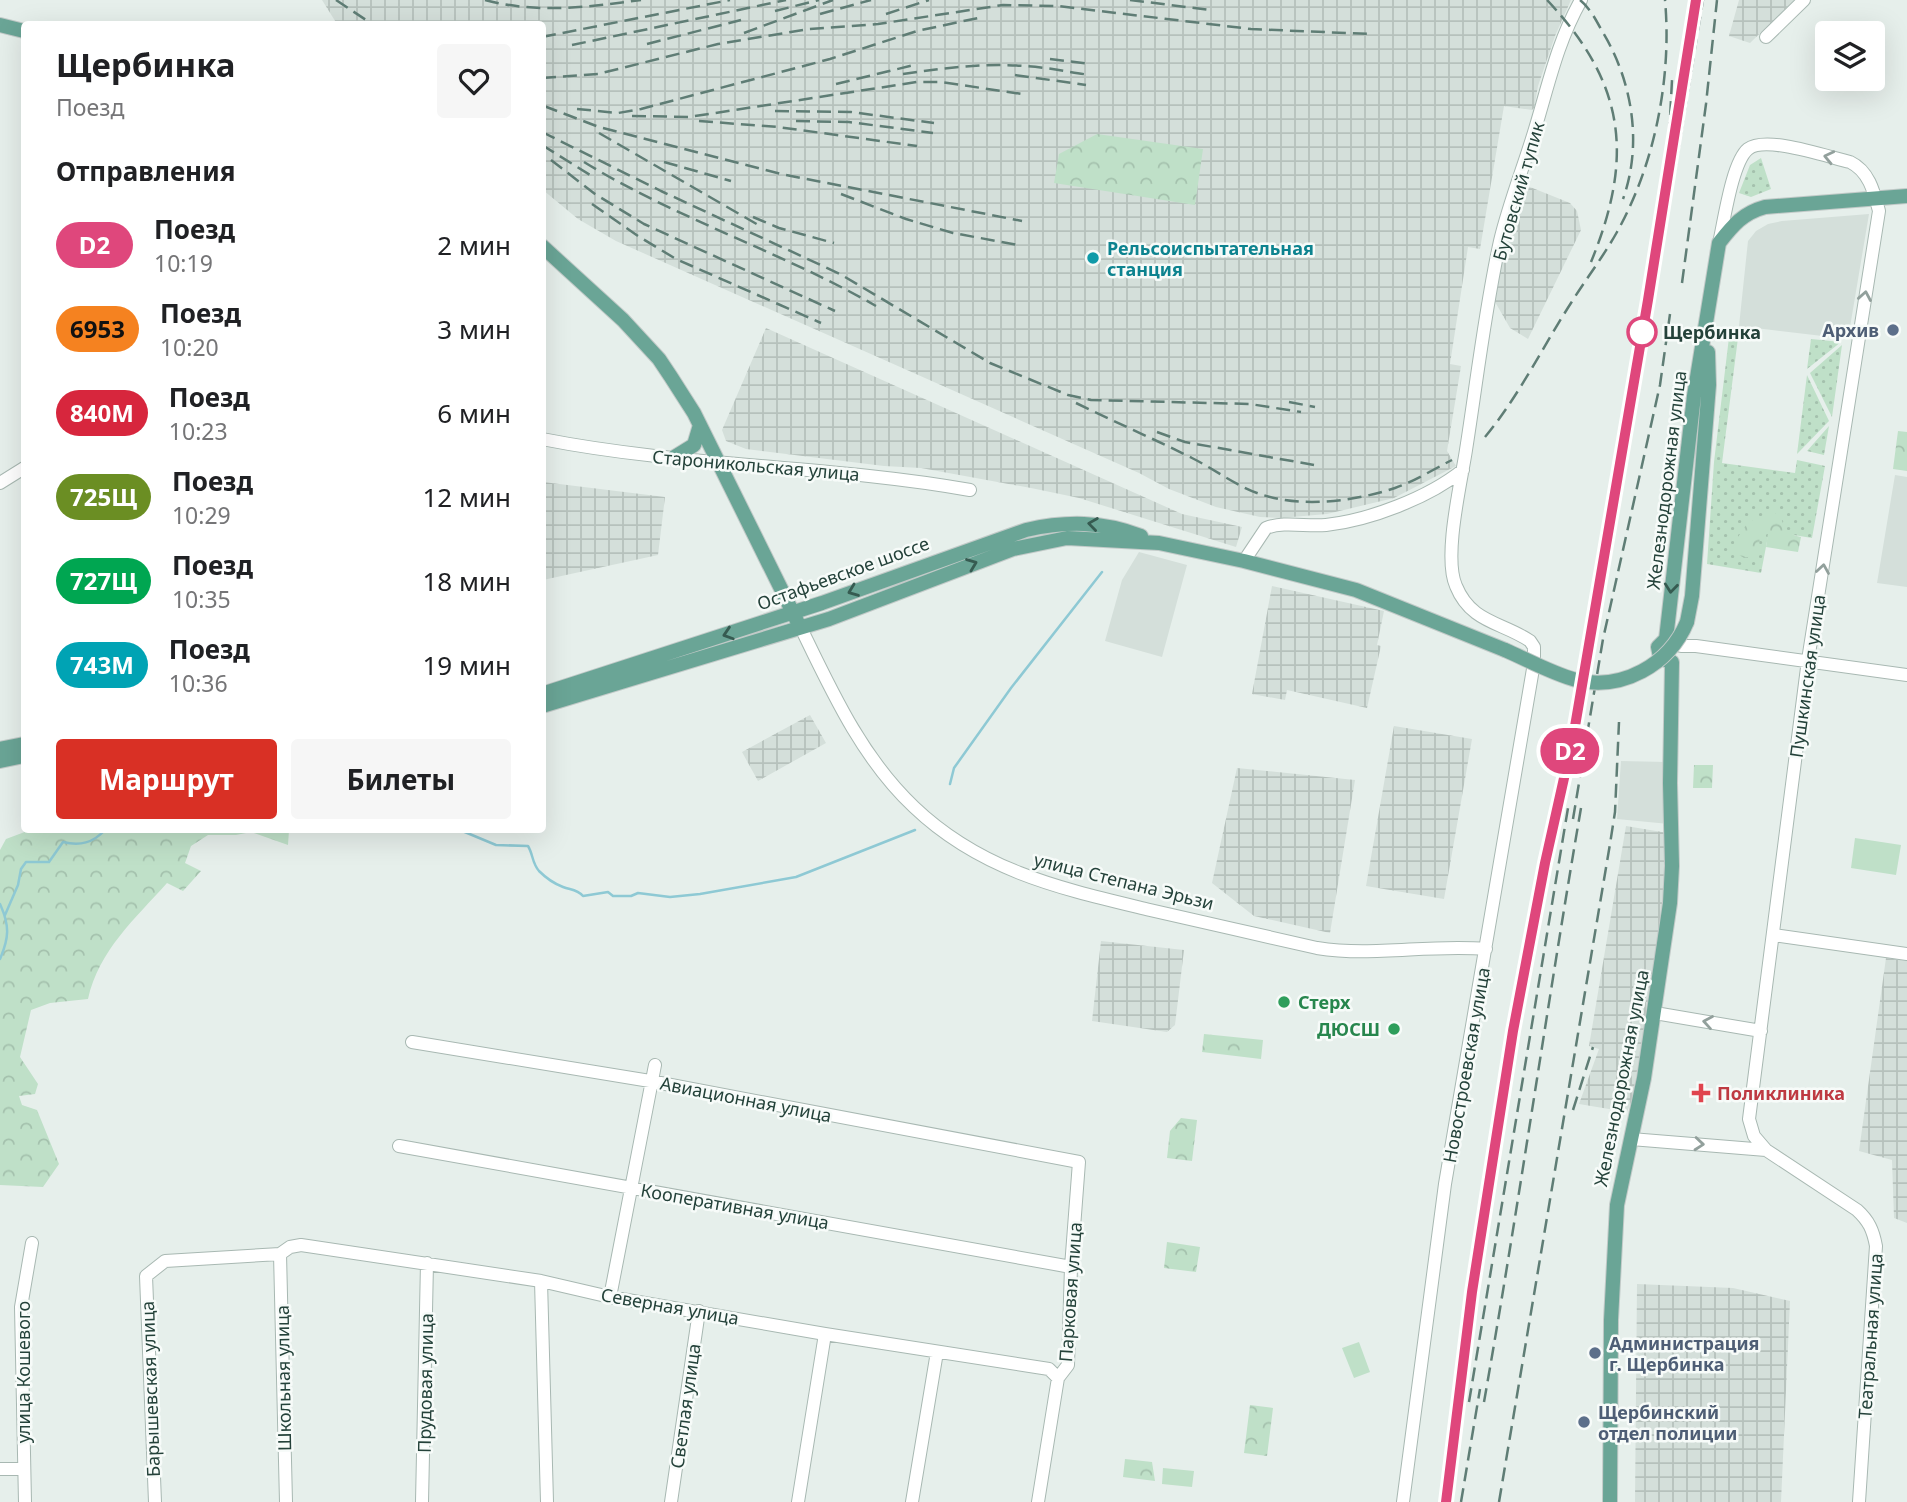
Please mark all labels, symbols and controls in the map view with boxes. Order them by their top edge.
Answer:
map controls [1815,21,1885,91]
button: layers [1815,21,1885,91]
text: Щербинка [56,42,236,87]
button: heart [437,44,511,118]
text: Поезд [56,91,124,123]
street label: Бутовский тупик [1487,118,1549,263]
one-way arrow [1823,151,1835,165]
text: Отправления [56,153,235,189]
text: Поезд [154,211,235,247]
text: 2 мин [437,227,511,263]
text: D2 [79,228,110,261]
place label: Рельсоиспытательная станция [1107,236,1314,281]
text: 10:19 [154,247,213,279]
marker: Рельсоиспытательная станция [1085,250,1101,266]
one-way arrow [1857,290,1872,302]
text: Поезд [160,295,241,331]
text: 3 мин [437,311,511,347]
text: 6953 [70,312,125,345]
marker: Щербинка [1627,317,1657,347]
place label: Архив [1822,318,1879,342]
place label: Щербинка [1663,320,1761,344]
marker: Архив [1885,322,1901,338]
text: 10:20 [160,331,219,363]
street label: Железнодорожная улица [1641,369,1691,591]
text: Поезд [169,379,250,415]
text: 6 мин [437,395,511,431]
text: 840М [70,396,134,429]
text: 10:23 [169,415,228,447]
street label: Староникольская улица [651,444,861,486]
text: Поезд [172,463,253,499]
text: 12 мин [422,479,511,515]
text: 725Щ [70,480,137,513]
text: 10:29 [172,499,231,531]
one-way arrow [1088,517,1099,532]
street label: Остафьевское шоссе [754,531,932,615]
text: Поезд [172,547,253,583]
one-way arrow [965,558,978,572]
text: 18 мин [422,563,511,599]
one-way arrow [1815,563,1830,575]
text: 727Щ [70,564,137,597]
one-way arrow [1664,582,1679,593]
text: 10:35 [172,583,231,615]
one-way arrow [847,583,859,597]
street label: Пушкинская улица [1784,593,1830,759]
one-way arrow [723,626,735,640]
text: Поезд [169,631,250,667]
text: 19 мин [422,647,511,683]
text: 743М [70,648,134,681]
text: 10:36 [169,667,228,699]
line badge: D2 [1538,728,1602,774]
text: D2 [1554,734,1586,767]
button: Маршрут [56,739,277,819]
button: Билеты [291,739,511,819]
street label: улица Степана Эрьзи [1032,847,1216,915]
street label: Новостроевская улица [1437,965,1495,1165]
street label: Железнодорожная улица [1588,968,1654,1188]
place label: Стерх [1298,990,1351,1014]
marker: Стерх [1276,994,1292,1010]
one-way arrow [1702,1015,1714,1030]
place label: ДЮСШ [1317,1017,1380,1041]
marker: ДЮСШ [1386,1021,1402,1037]
street label: Авиационная улица [658,1071,834,1127]
place label: Поликлиника [1717,1081,1845,1105]
marker: Поликлиника [1691,1083,1711,1103]
one-way arrow [1693,1136,1704,1151]
street label: Кооперативная улица [639,1178,831,1234]
street label: Парковая улица [1053,1221,1087,1363]
street label: Театральная улица [1852,1252,1888,1420]
street label: Северная улица [599,1282,741,1330]
street label: улица Кошевого [11,1301,35,1443]
street label: Барышевская улица [135,1301,165,1477]
street label: Школьная улица [270,1305,296,1451]
street label: Прудовая улица [412,1313,438,1453]
place label: Администрация г. Щербинка [1609,1331,1759,1376]
street label: Светлая улица [664,1342,706,1470]
marker: Администрация г. Щербинка [1587,1345,1603,1361]
place label: Щербинский отдел полиции [1598,1400,1737,1445]
marker: Щербинский отдел полиции [1576,1414,1592,1430]

